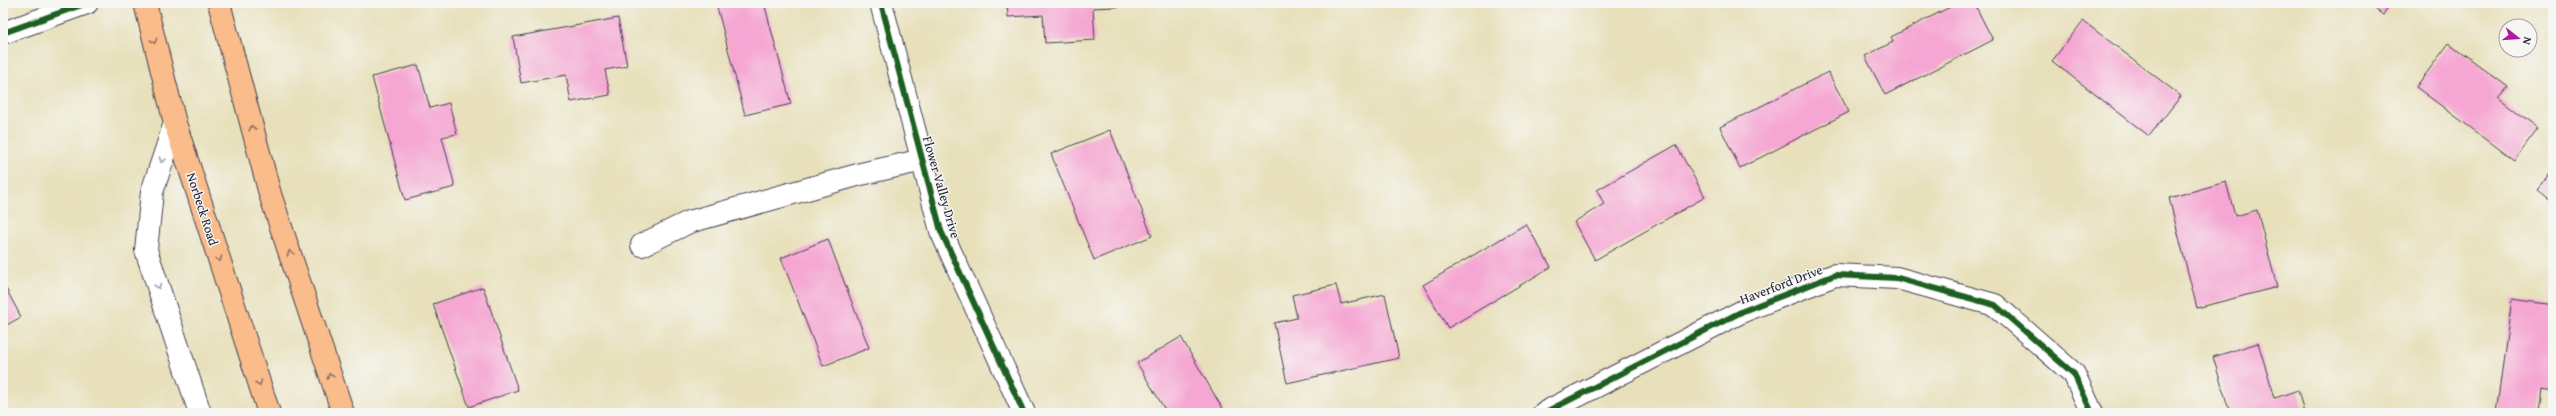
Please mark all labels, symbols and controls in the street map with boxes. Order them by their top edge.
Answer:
north arrow [2498,18,2538,58]
text: N [2519,35,2536,47]
one-way arrow [150,38,158,44]
one-way arrow [249,125,257,131]
street label: Flower Valley Drive [918,134,965,240]
one-way arrow [158,156,167,163]
street label: Norbeck Road [182,170,223,248]
one-way arrow [286,249,294,256]
one-way arrow [214,256,223,263]
street label: Haverford Drive [1737,260,1825,309]
one-way arrow [153,283,162,290]
one-way arrow [327,373,335,380]
one-way arrow [254,379,263,386]

